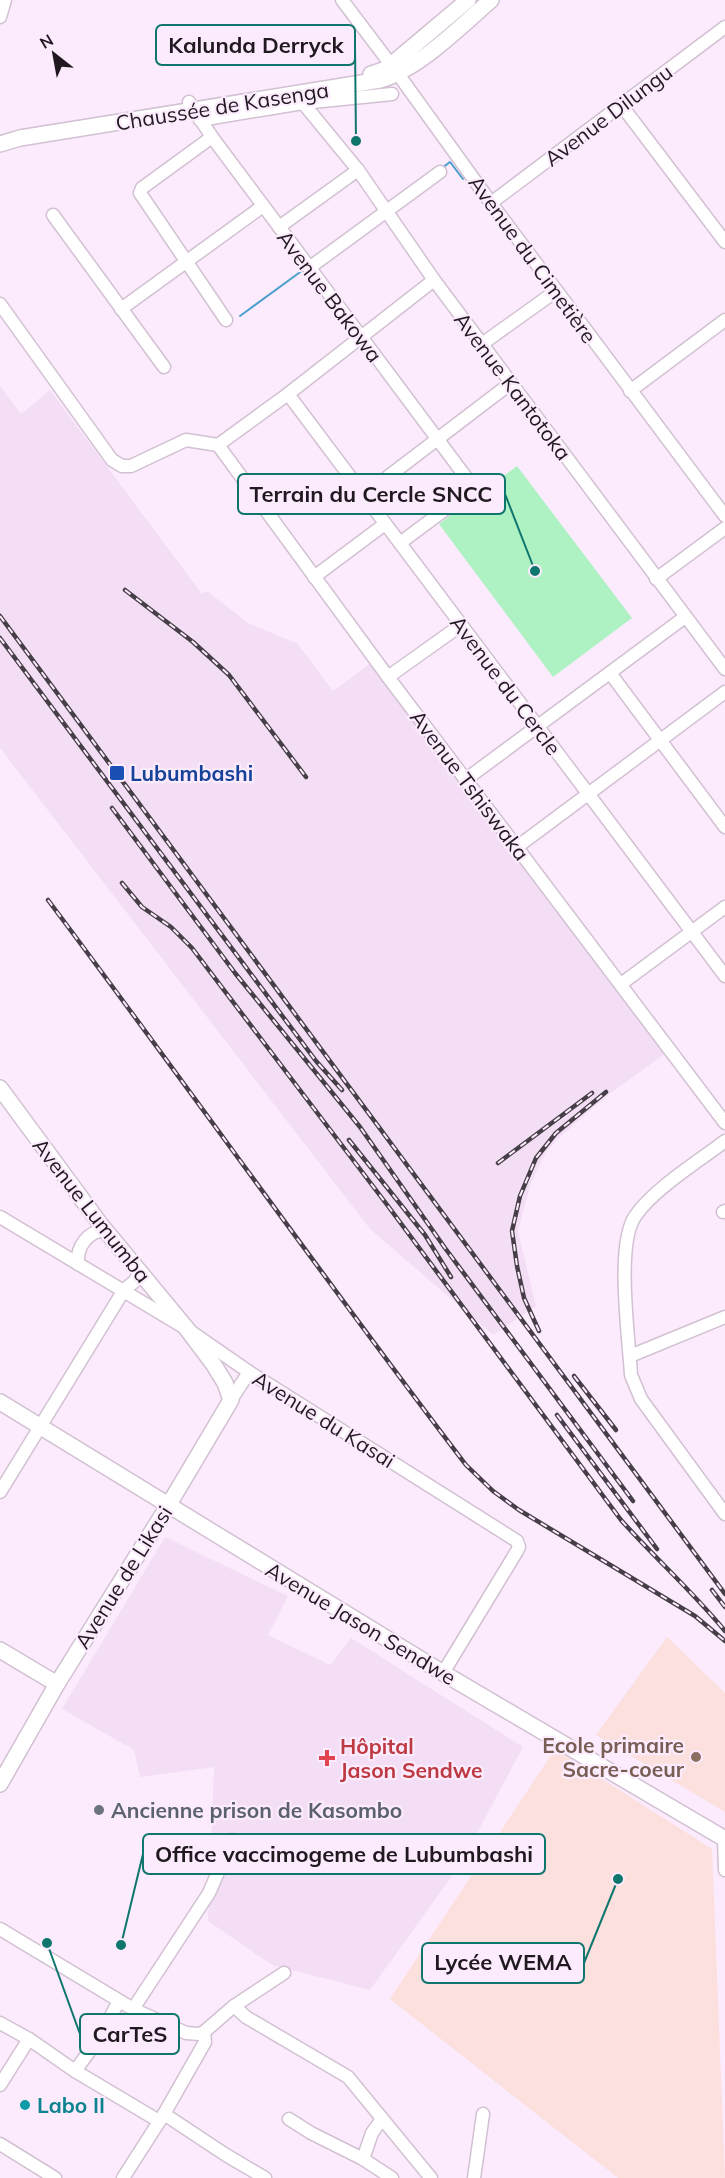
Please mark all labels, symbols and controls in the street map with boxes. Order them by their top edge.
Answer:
north arrow [24,24,84,84]
callout: Kalunda Derryck [156,25,355,65]
text: N [36,29,57,53]
text: Kalunda Derryck [168,31,345,59]
street label: Avenue Dilungu [539,58,677,172]
street label: Chaussée de Kasenga [114,76,330,136]
street label: Avenue du Cimetière [463,170,603,348]
street label: Avenue Bakowa [272,225,388,367]
street label: Avenue Kantotoka [449,307,577,465]
callout: Terrain du Cercle SNCC [238,474,505,514]
text: Terrain du Cercle SNCC [250,480,492,508]
street label: Avenue du Cercle [445,610,567,760]
street label: Avenue Tshiswaka [405,705,535,865]
place label: Lubumbashi [130,760,253,786]
marker: Lubumbashi [108,764,126,782]
street label: Avenue Lumumba [28,1133,156,1287]
street label: Avenue du Kasai [248,1365,400,1473]
street label: Avenue de Likasi [69,1501,177,1653]
street label: Avenue Jason Sendwe [261,1556,461,1690]
place label: Ecole primaire Sacre-coeur [542,1732,685,1782]
place label: Hôpital Jason Sendwe [340,1733,483,1783]
marker: Hôpital Jason Sendwe [318,1749,336,1767]
marker: Ecole primaire Sacre-coeur [689,1750,703,1764]
place label: Ancienne prison de Kasombo [111,1797,402,1823]
marker: Ancienne prison de Kasombo [92,1803,106,1817]
callout: Office vaccimogeme de Lubumbashi [143,1834,545,1874]
text: Office vaccimogeme de Lubumbashi [155,1840,533,1868]
callout: Lycée WEMA [422,1943,584,1983]
text: Lycée WEMA [434,1948,572,1976]
callout: CarTeS [80,2014,179,2054]
text: CarTeS [92,2020,168,2048]
place label: Labo II [37,2092,105,2118]
marker: Labo II [18,2098,32,2112]

